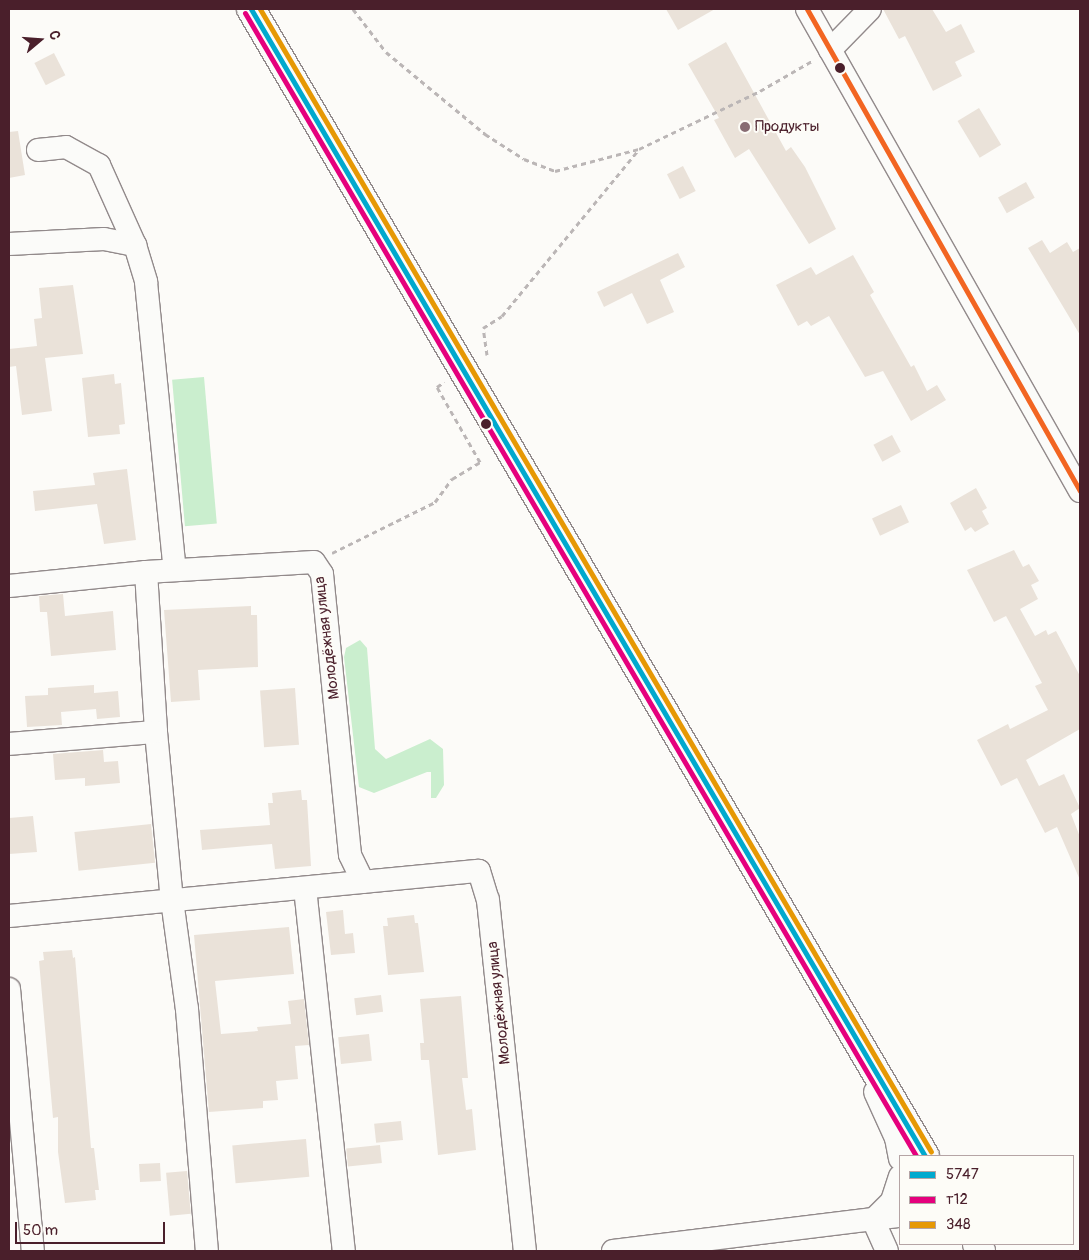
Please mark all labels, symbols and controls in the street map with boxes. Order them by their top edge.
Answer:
north arrow [15,15,65,65]
text: С [45,28,64,42]
unlabelled marker [835,63,845,73]
place label: Продукты [755,118,819,136]
marker: Продукты [739,121,751,133]
unlabelled marker [481,419,491,429]
street label: Молодёжная улица [311,576,343,700]
street label: Молодёжная улица [484,941,514,1065]
legend [899,1155,1074,1245]
text: 5747 [946,1165,979,1184]
text: т12 [946,1190,968,1209]
scale bar [18,1212,168,1244]
text: 348 [946,1215,971,1234]
text: 50 m [23,1221,58,1240]

